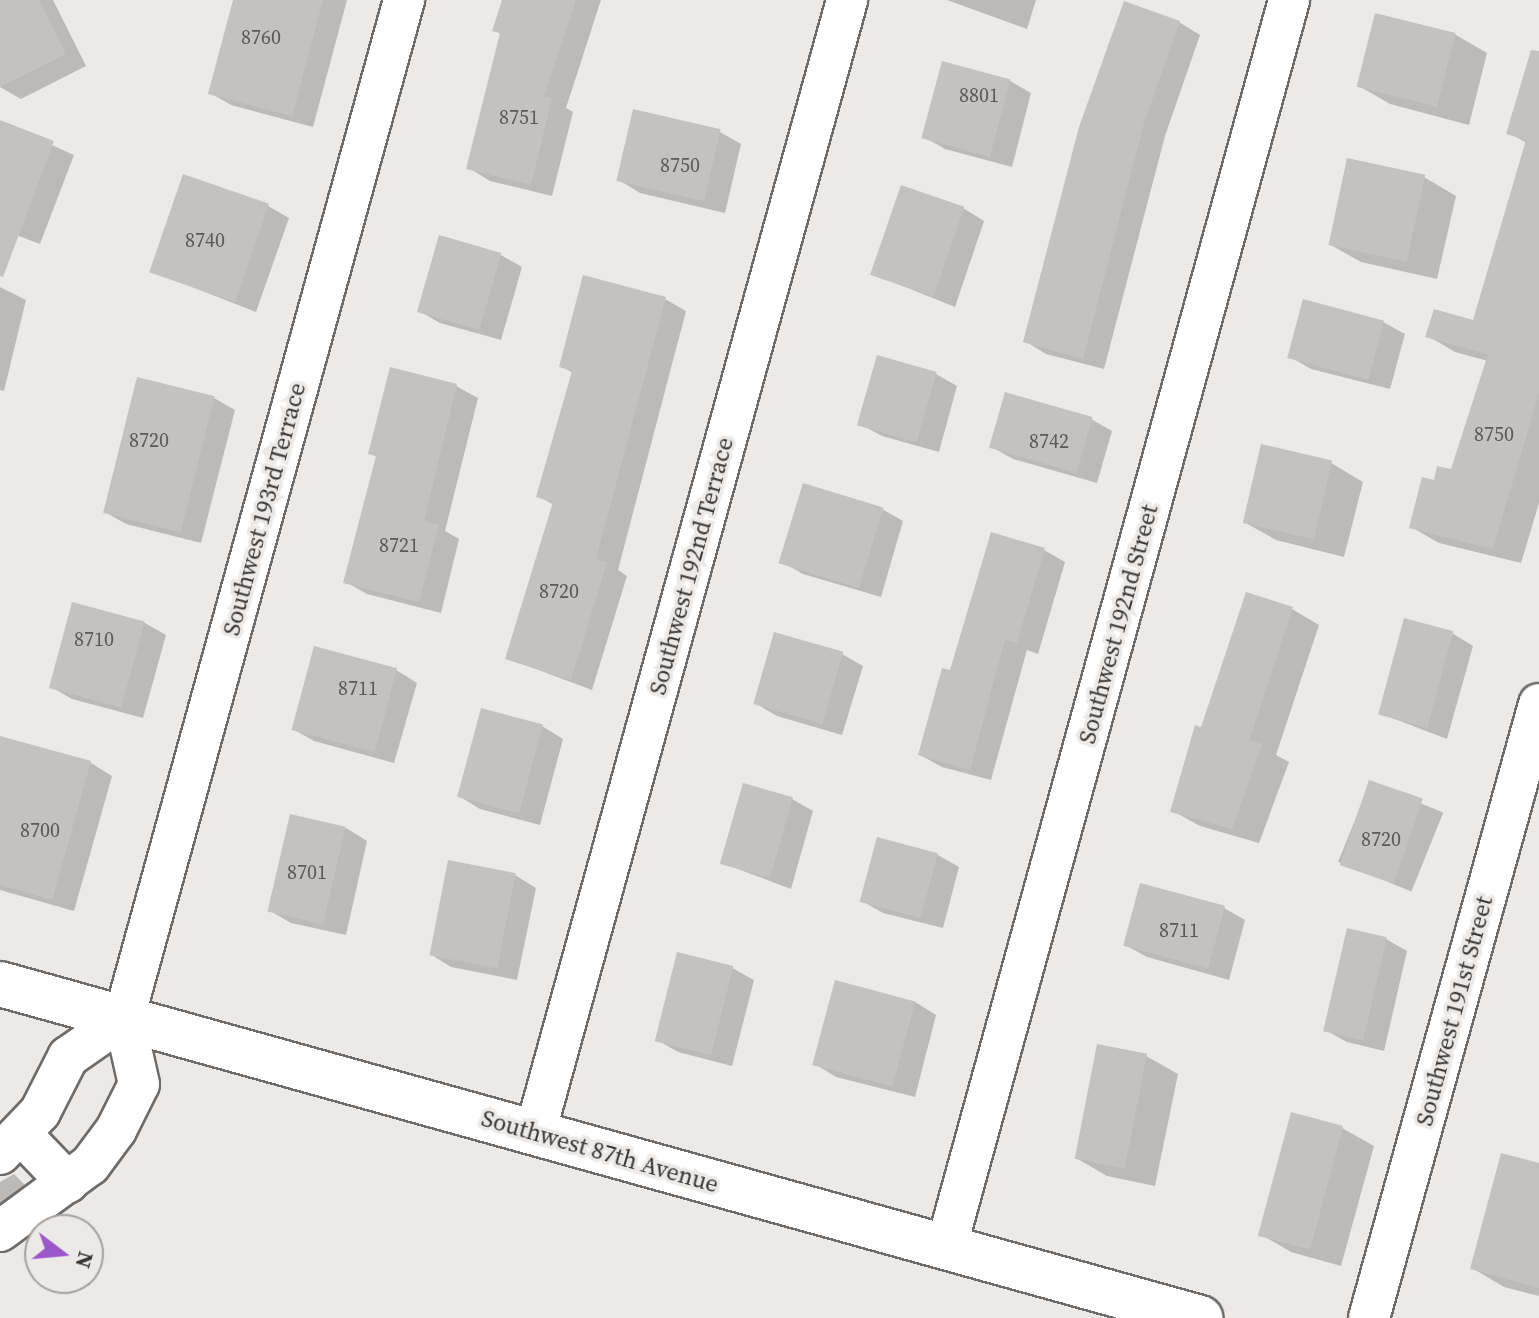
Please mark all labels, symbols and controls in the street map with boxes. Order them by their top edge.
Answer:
house number: 8760 [241,25,281,49]
house number: 8801 [959,83,999,107]
house number: 8751 [499,105,539,129]
house number: 8750 [660,153,700,177]
house number: 8740 [185,228,225,252]
street label: Southwest 193rd Terrace [216,379,312,639]
house number: 8750 [1474,422,1514,446]
house number: 8720 [129,428,169,452]
house number: 8742 [1029,429,1069,453]
street label: Southwest 192nd Terrace [643,434,739,698]
street label: Southwest 192nd Street [1072,501,1164,747]
house number: 8721 [379,533,419,557]
house number: 8720 [539,579,579,603]
house number: 8710 [74,627,114,651]
house number: 8711 [338,676,378,700]
house number: 8700 [20,818,60,842]
house number: 8720 [1361,827,1401,851]
house number: 8701 [287,860,327,884]
street label: Southwest 191st Street [1409,893,1499,1129]
house number: 8711 [1159,918,1199,942]
street label: Southwest 87th Avenue [478,1103,722,1199]
north arrow [24,1214,104,1294]
text: N [69,1248,102,1272]

